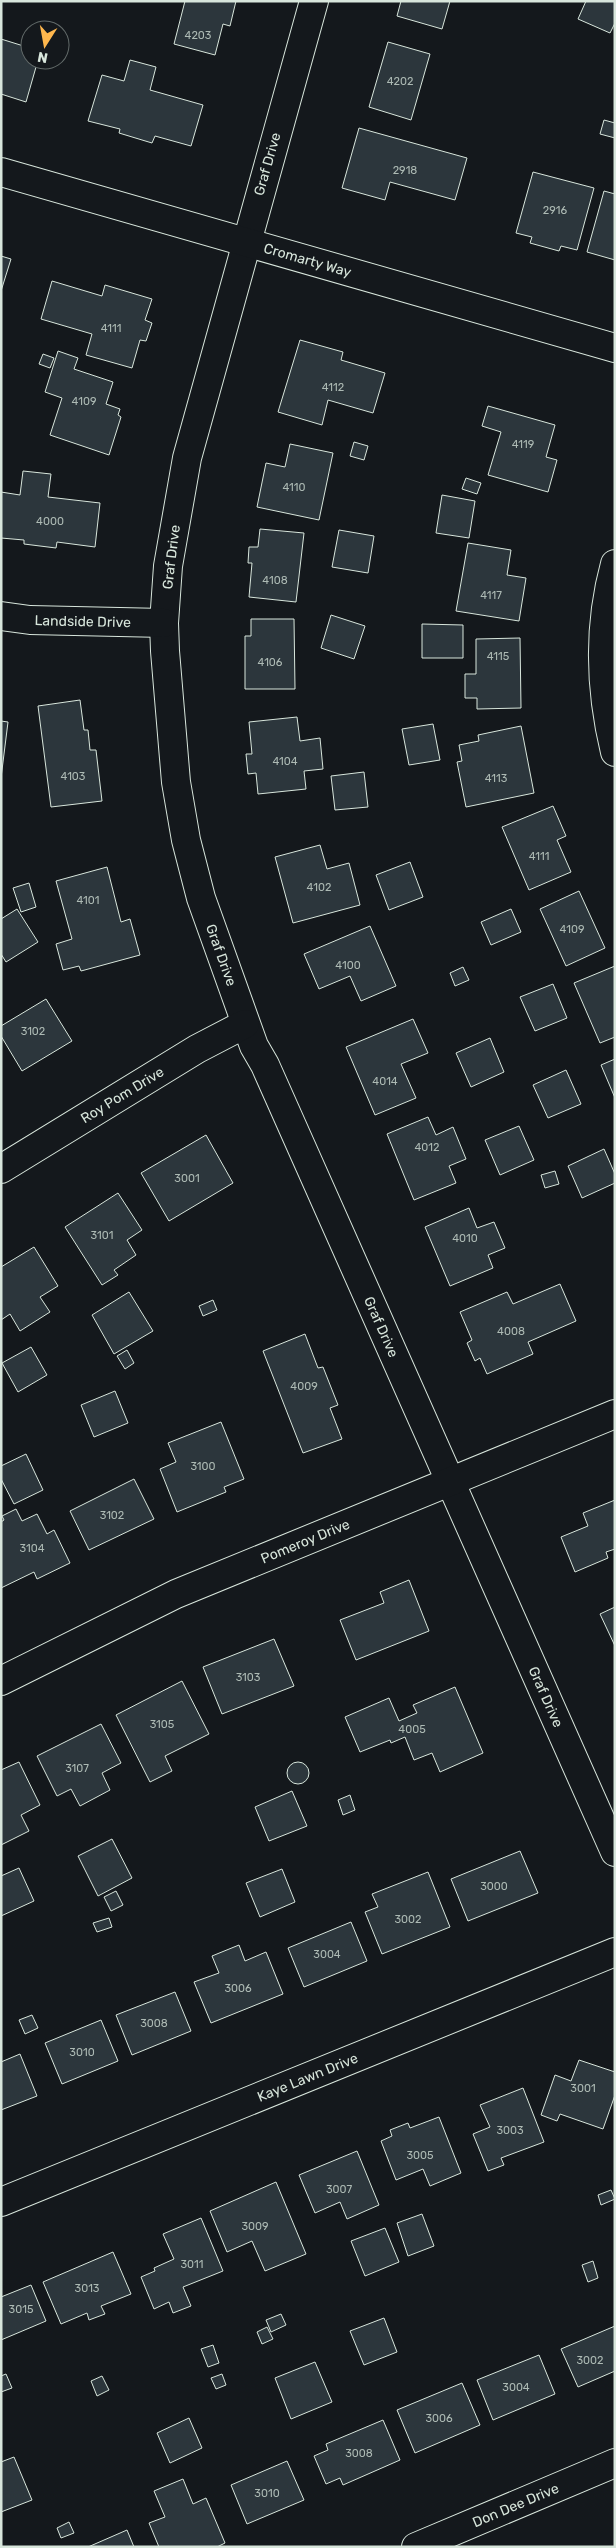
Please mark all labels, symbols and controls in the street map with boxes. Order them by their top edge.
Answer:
north arrow [20,20,70,70]
house number: 4203 [185,29,212,42]
text: N [36,48,49,67]
house number: 4202 [387,75,413,88]
street label: Graf Drive [250,131,285,198]
house number: 2918 [393,164,417,177]
house number: 2916 [543,204,568,217]
street label: Cromarty Way [262,240,354,281]
house number: 4111 [101,322,121,335]
house number: 4112 [322,381,344,394]
house number: 4109 [72,395,96,408]
house number: 4119 [512,438,534,451]
house number: 4110 [282,481,306,494]
house number: 4000 [36,515,64,528]
street label: Graf Drive [159,524,184,590]
house number: 4108 [262,574,288,587]
house number: 4117 [480,589,502,602]
street label: Landside Drive [34,612,131,631]
house number: 4115 [487,650,510,663]
house number: 4106 [258,656,283,669]
house number: 4104 [272,755,298,768]
house number: 4103 [61,770,86,783]
house number: 4113 [485,772,508,785]
house number: 4111 [529,850,549,863]
house number: 4102 [307,881,331,894]
house number: 4101 [76,894,100,907]
street label: Graf Drive [202,922,240,989]
house number: 4109 [560,923,584,936]
house number: 4100 [335,959,361,972]
house number: 3102 [21,1025,45,1038]
street label: Roy Pom Drive [78,1063,167,1127]
house number: 4014 [372,1075,398,1088]
house number: 4012 [415,1141,439,1154]
house number: 3001 [174,1172,200,1185]
house number: 3101 [91,1229,113,1242]
house number: 4010 [452,1232,478,1245]
street label: Graf Drive [360,1294,402,1360]
house number: 4008 [497,1325,525,1338]
house number: 4009 [290,1380,318,1393]
house number: 3100 [190,1460,216,1473]
house number: 3102 [100,1509,124,1522]
street label: Pomeroy Drive [258,1516,353,1567]
house number: 3104 [20,1542,45,1555]
street label: Graf Drive [525,1664,567,1730]
house number: 3103 [236,1671,261,1684]
house number: 3105 [150,1718,175,1731]
house number: 4005 [398,1723,426,1736]
house number: 3107 [65,1762,89,1775]
house number: 3000 [480,1880,508,1893]
house number: 3002 [394,1913,422,1926]
house number: 3004 [313,1948,341,1961]
house number: 3006 [224,1982,252,1995]
house number: 3008 [140,2017,168,2030]
house number: 3010 [69,2046,95,2059]
street label: Kaye Lawn Drive [255,2050,361,2106]
house number: 3001 [570,2082,596,2095]
house number: 3003 [496,2124,524,2137]
house number: 3005 [406,2149,434,2162]
house number: 3007 [326,2183,352,2196]
house number: 3009 [241,2220,269,2233]
house number: 3011 [180,2258,204,2271]
house number: 3013 [75,2282,100,2295]
house number: 3015 [9,2303,34,2316]
house number: 3002 [576,2354,604,2367]
house number: 3004 [502,2381,530,2394]
house number: 3006 [425,2412,453,2425]
house number: 3008 [345,2447,373,2460]
street label: Don Dee Drive [470,2480,562,2531]
house number: 3010 [254,2487,280,2500]

